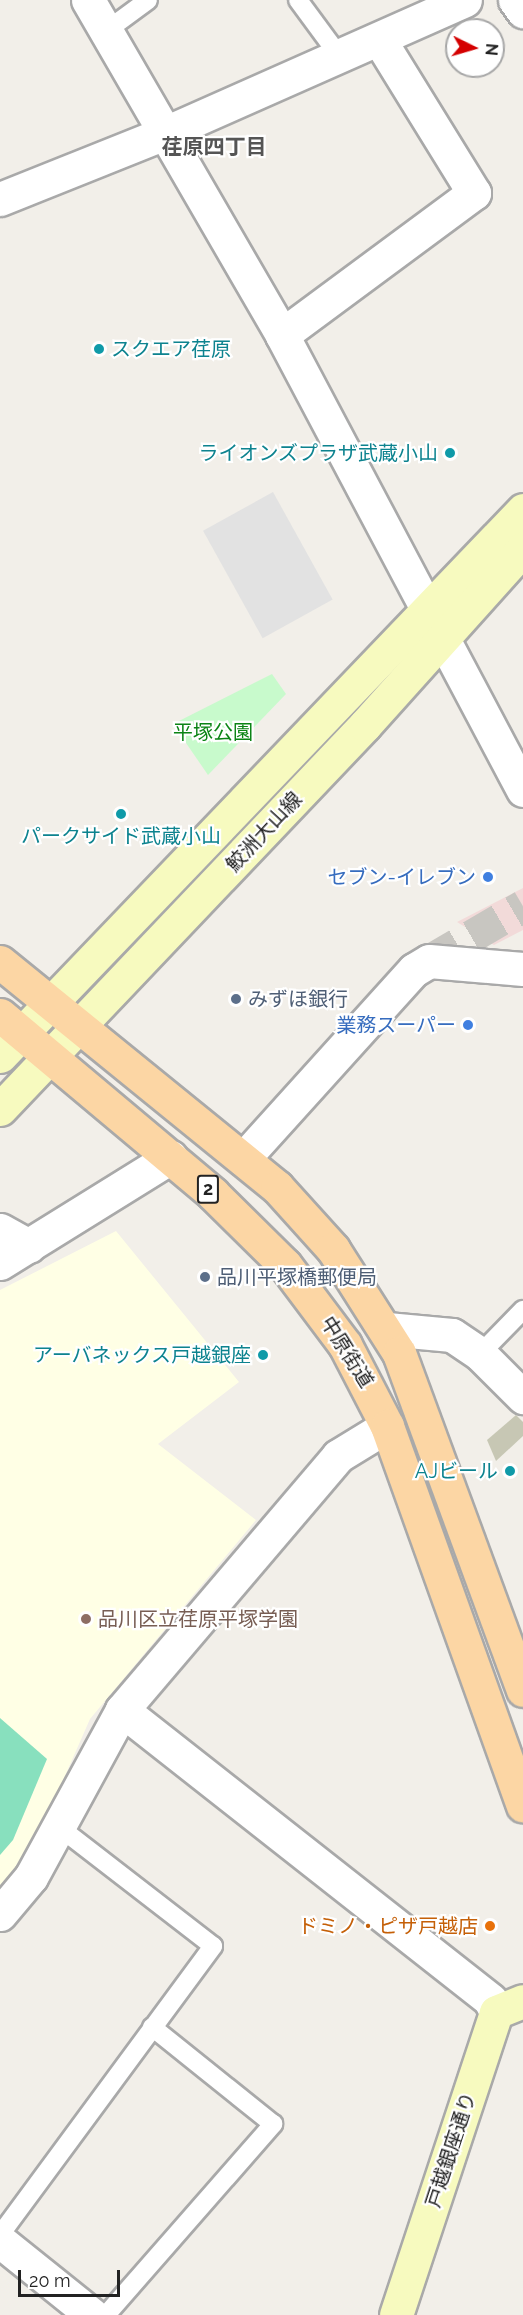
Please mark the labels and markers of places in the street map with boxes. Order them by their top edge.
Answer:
place label: スクエア荏原 [111,337,231,361]
marker: スクエア荏原 [92,342,106,356]
place label: ライオンズプラザ武蔵小山 [198,441,438,465]
marker: ライオンズプラザ武蔵小山 [443,446,457,460]
marker: パークサイド武蔵小山 [114,807,128,821]
place label: パークサイド武蔵小山 [21,824,221,848]
place label: セブン-イレブン [328,865,476,889]
marker: セブン-イレブン [481,870,495,884]
place label: みずほ銀行 [248,987,348,1011]
marker: みずほ銀行 [229,992,243,1006]
place label: 業務スーパー [336,1013,456,1037]
marker: 業務スーパー [461,1018,475,1032]
place label: 品川平塚橋郵便局 [217,1265,377,1289]
marker: 品川平塚橋郵便局 [198,1270,212,1284]
place label: アーバネックス戸越銀座 [32,1343,251,1367]
marker: アーバネックス戸越銀座 [256,1348,270,1362]
place label: AJビール [415,1459,498,1483]
marker: AJビール [503,1464,517,1478]
place label: 品川区立荏原平塚学園 [98,1607,298,1631]
marker: 品川区立荏原平塚学園 [79,1612,93,1626]
place label: ドミノ・ピザ戸越店 [298,1914,478,1938]
marker: ドミノ・ピザ戸越店 [483,1919,497,1933]

